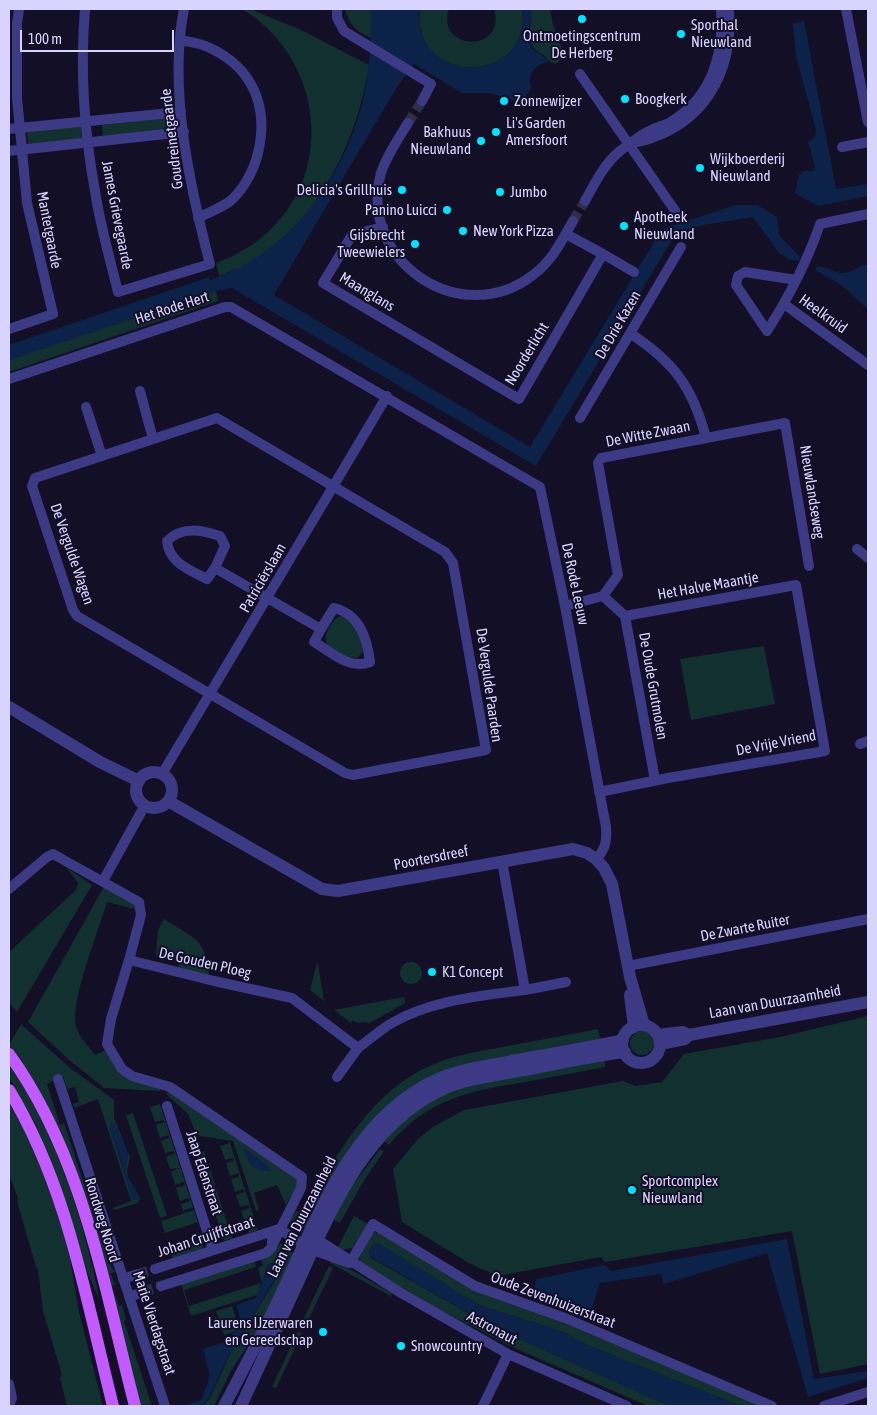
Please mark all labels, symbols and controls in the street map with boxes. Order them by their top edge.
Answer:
marker: Ontmoetingscentrum De Herberg [576,13,588,25]
place label: Sporthal Nieuwland [691,16,752,51]
scale bar [22,20,176,52]
place label: Ontmoetingscentrum De Herberg [523,27,641,62]
marker: Sporthal Nieuwland [675,28,687,40]
text: 100 m [28,30,62,47]
street label: Goudreinetgaarde [157,88,187,190]
place label: Boogkerk [635,90,687,108]
place label: Zonnewijzer [514,92,581,110]
marker: Boogkerk [619,93,631,105]
marker: Zonnewijzer [498,95,510,107]
place label: Li's Garden Amersfoort [506,114,568,149]
place label: Bakhuus Nieuwland [410,123,471,158]
marker: Li's Garden Amersfoort [490,126,502,138]
marker: Bakhuus Nieuwland [475,135,487,147]
place label: Wijkboerderij Nieuwland [710,150,785,185]
street label: James Grievegaarde [98,159,136,271]
marker: Wijkboerderij Nieuwland [694,162,706,174]
place label: Delicia's Grillhuis [297,181,392,199]
place label: Jumbo [510,183,547,201]
marker: Delicia's Grillhuis [396,184,408,196]
marker: Jumbo [494,186,506,198]
street label: Mantetgaarde [33,190,65,270]
place label: Panino Luicci [365,201,437,219]
marker: Panino Luicci [441,204,453,216]
place label: Apotheek Nieuwland [634,208,695,243]
marker: Apotheek Nieuwland [618,220,630,232]
place label: New York Pizza [473,222,554,240]
marker: New York Pizza [457,225,469,237]
place label: Gijsbrecht Tweewielers [337,226,405,261]
marker: Gijsbrecht Tweewielers [409,238,421,250]
street label: Maanglans [336,269,398,315]
street label: Het Rode Hert [133,288,211,328]
street label: De Drie Kazen [591,288,645,362]
street label: Heelkruid [795,291,851,337]
street label: Noorderlicht [501,319,553,389]
street label: De Witte Zwaan [604,417,692,451]
street label: Nieuwlandseweg [796,444,828,540]
street label: De Vergulde Wagen [46,501,98,607]
street label: Patriciërslaan [236,540,290,616]
street label: De Rode Leeuw [558,541,592,627]
street label: Het Halve Maantje [656,568,760,604]
street label: De Vergulde Paarden [472,627,506,743]
street label: De Oude Grutmolen [635,631,671,741]
street label: De Vrije Vriend [734,726,818,760]
street label: Poortersdreef [392,842,470,874]
street label: De Zwarte Ruiter [699,911,791,945]
street label: De Gouden Ploeg [157,944,253,982]
place label: K1 Concept [442,963,503,981]
marker: K1 Concept [426,966,438,978]
street label: Laan van Duurzaamheid [708,982,842,1022]
street label: Jaap Edenstraat [182,1129,226,1217]
street label: Laan van Duurzaamheid [264,1153,340,1281]
place label: Sportcomplex Nieuwland [642,1172,718,1207]
street label: Rondweg Noord [81,1176,123,1264]
marker: Sportcomplex Nieuwland [626,1184,638,1196]
street label: Johan Cruijffstraat [155,1213,257,1261]
street label: Oude Zevenhuizerstraat [488,1268,618,1332]
street label: Marie Vierdagstraat [129,1269,179,1377]
street label: Astronaut [464,1307,520,1349]
place label: Laurens IJzerwaren en Gereedschap [208,1314,313,1349]
marker: Laurens IJzerwaren en Gereedschap [317,1326,329,1338]
place label: Snowcountry [411,1337,482,1355]
marker: Snowcountry [395,1340,407,1352]

